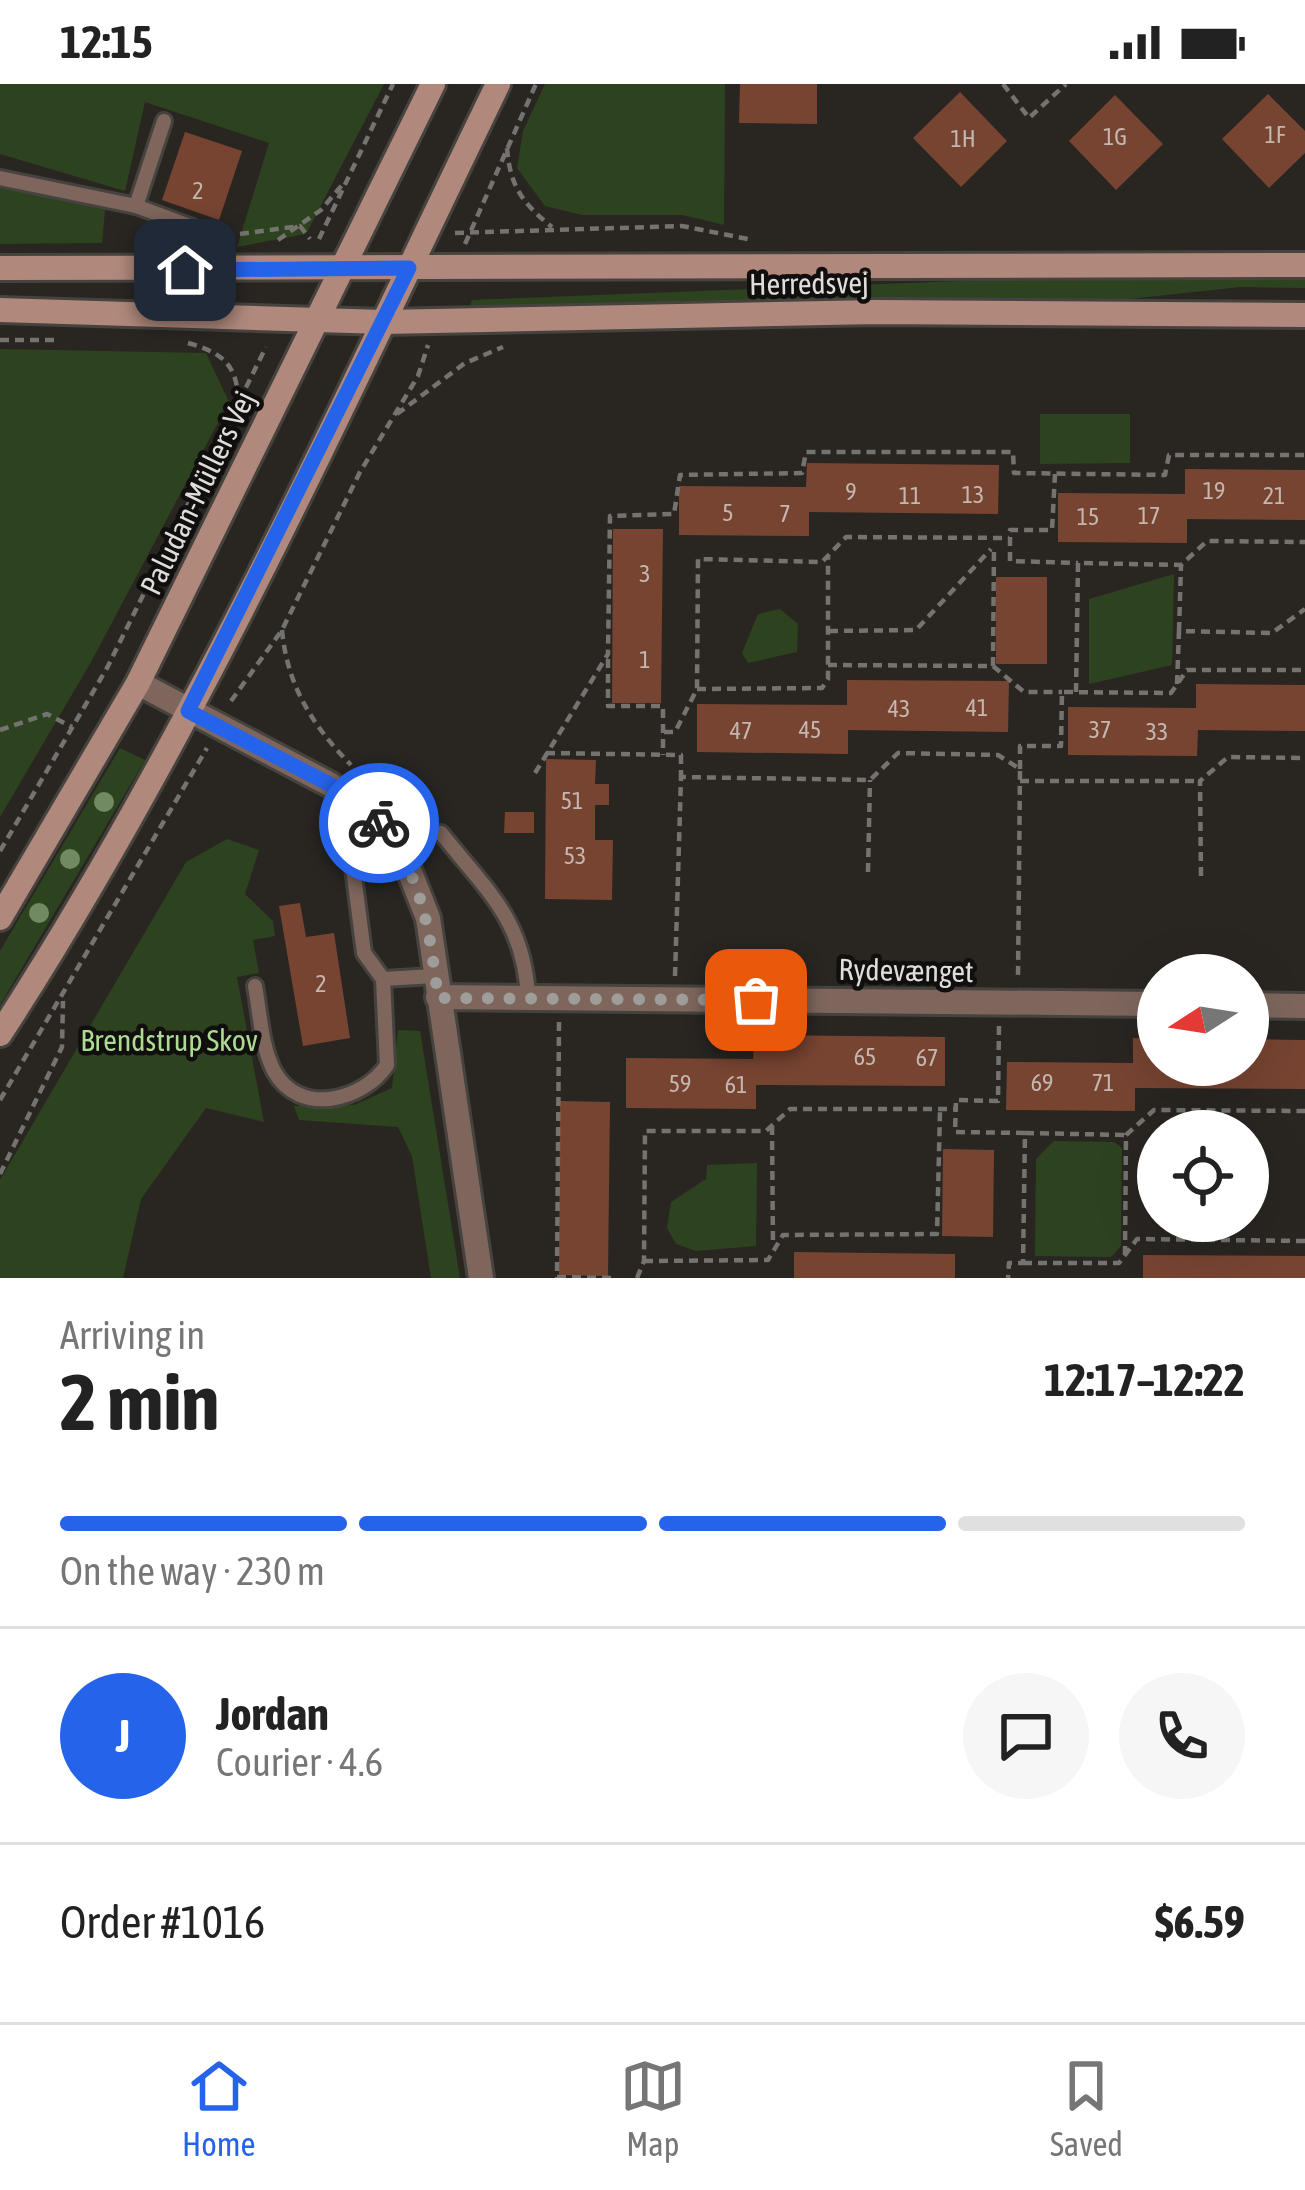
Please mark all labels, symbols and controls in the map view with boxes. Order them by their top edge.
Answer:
text: 12:15 [60,16,153,68]
house number: 1F [1265,121,1286,148]
house number: 1G [1103,123,1127,150]
house number: 1H [950,125,976,152]
house number: 2 [192,177,204,204]
pin [134,219,236,321]
icon: home [152,237,218,303]
street label: Herredsvej [749,265,869,301]
street label: Paludan-Müllers Vej [133,385,261,600]
house number: 19 [1203,477,1225,504]
house number: 9 [845,478,857,505]
house number: 13 [962,481,984,508]
house number: 11 [899,482,921,509]
house number: 21 [1263,482,1285,509]
house number: 5 [722,499,734,526]
house number: 7 [779,500,791,527]
house number: 17 [1138,502,1160,529]
house number: 15 [1077,503,1099,530]
house number: 3 [639,560,651,587]
house number: 1 [639,646,651,673]
house number: 41 [966,694,988,721]
house number: 43 [888,695,910,722]
house number: 45 [799,716,821,743]
house number: 37 [1089,716,1111,743]
house number: 47 [730,717,752,744]
house number: 33 [1146,718,1168,745]
courier [319,763,439,883]
house number: 51 [561,787,583,814]
icon: bike [346,790,412,856]
house number: 53 [564,842,586,869]
pin [705,949,807,1051]
street label: Rydevænget [838,952,974,988]
north arrow [1137,954,1269,1086]
map controls [1137,954,1269,1242]
icon: bag [723,967,789,1033]
house number: 2 [315,970,327,997]
park label: Brendstrup Skov [80,1023,258,1057]
house number: 65 [854,1043,876,1070]
house number: 67 [916,1044,938,1071]
house number: 69 [1031,1069,1053,1096]
house number: 71 [1092,1069,1114,1096]
house number: 59 [669,1070,691,1097]
house number: 61 [725,1071,747,1098]
button: locate [1137,1110,1269,1242]
text: Arriving in [60,1313,205,1357]
text: 12:17–12:22 [1044,1354,1245,1406]
text: 2 min [60,1357,219,1447]
text: On the way · 230 m [60,1549,325,1593]
button: chat [963,1673,1089,1799]
button: phone [1119,1673,1245,1799]
text: Jordan [216,1688,329,1740]
text: J [116,1710,130,1762]
text: Courier · 4.6 [216,1740,383,1784]
text: Order #1016 [60,1896,265,1948]
text: $6.59 [1155,1896,1245,1948]
tab: Home [182,2053,256,2163]
tab: Map [620,2053,686,2163]
tab: Saved [1050,2053,1123,2163]

